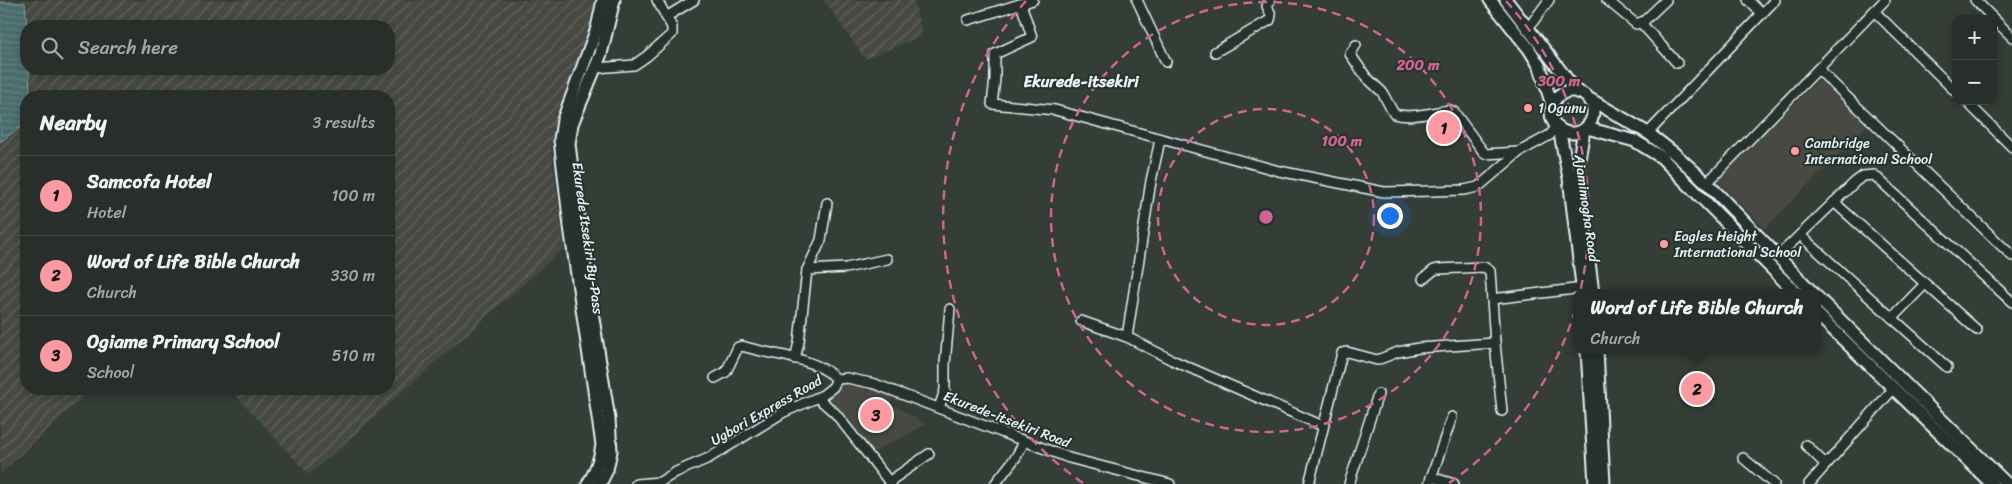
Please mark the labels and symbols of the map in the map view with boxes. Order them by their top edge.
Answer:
text: 200 m [1395,52,1440,78]
district label: Ekurede-itsekiri [1023,67,1140,96]
text: 300 m [1537,68,1581,94]
place label: 1 Ogunu [1538,96,1587,121]
marker: 1 Ogunu [1522,102,1534,114]
pin: 1 [1428,109,1460,147]
text: 100 m [1322,128,1363,154]
place label: Cambridge International School [1804,131,1933,172]
marker: Cambridge International School [1789,145,1801,157]
street label: Ajamimogha Road [1566,152,1607,265]
street label: Ekurede Itsekiri By-Pass [564,160,611,316]
your location [1377,203,1403,229]
centre of rings [1257,208,1275,226]
place label: Eagles Height International School [1673,224,1802,265]
marker: Eagles Height International School [1658,238,1670,250]
street label: Ugbori Express Road [706,367,828,453]
pin: 2 [1681,370,1713,408]
street label: Ekurede-itsekiri Road [940,384,1076,456]
pin: 3 [860,396,892,434]

